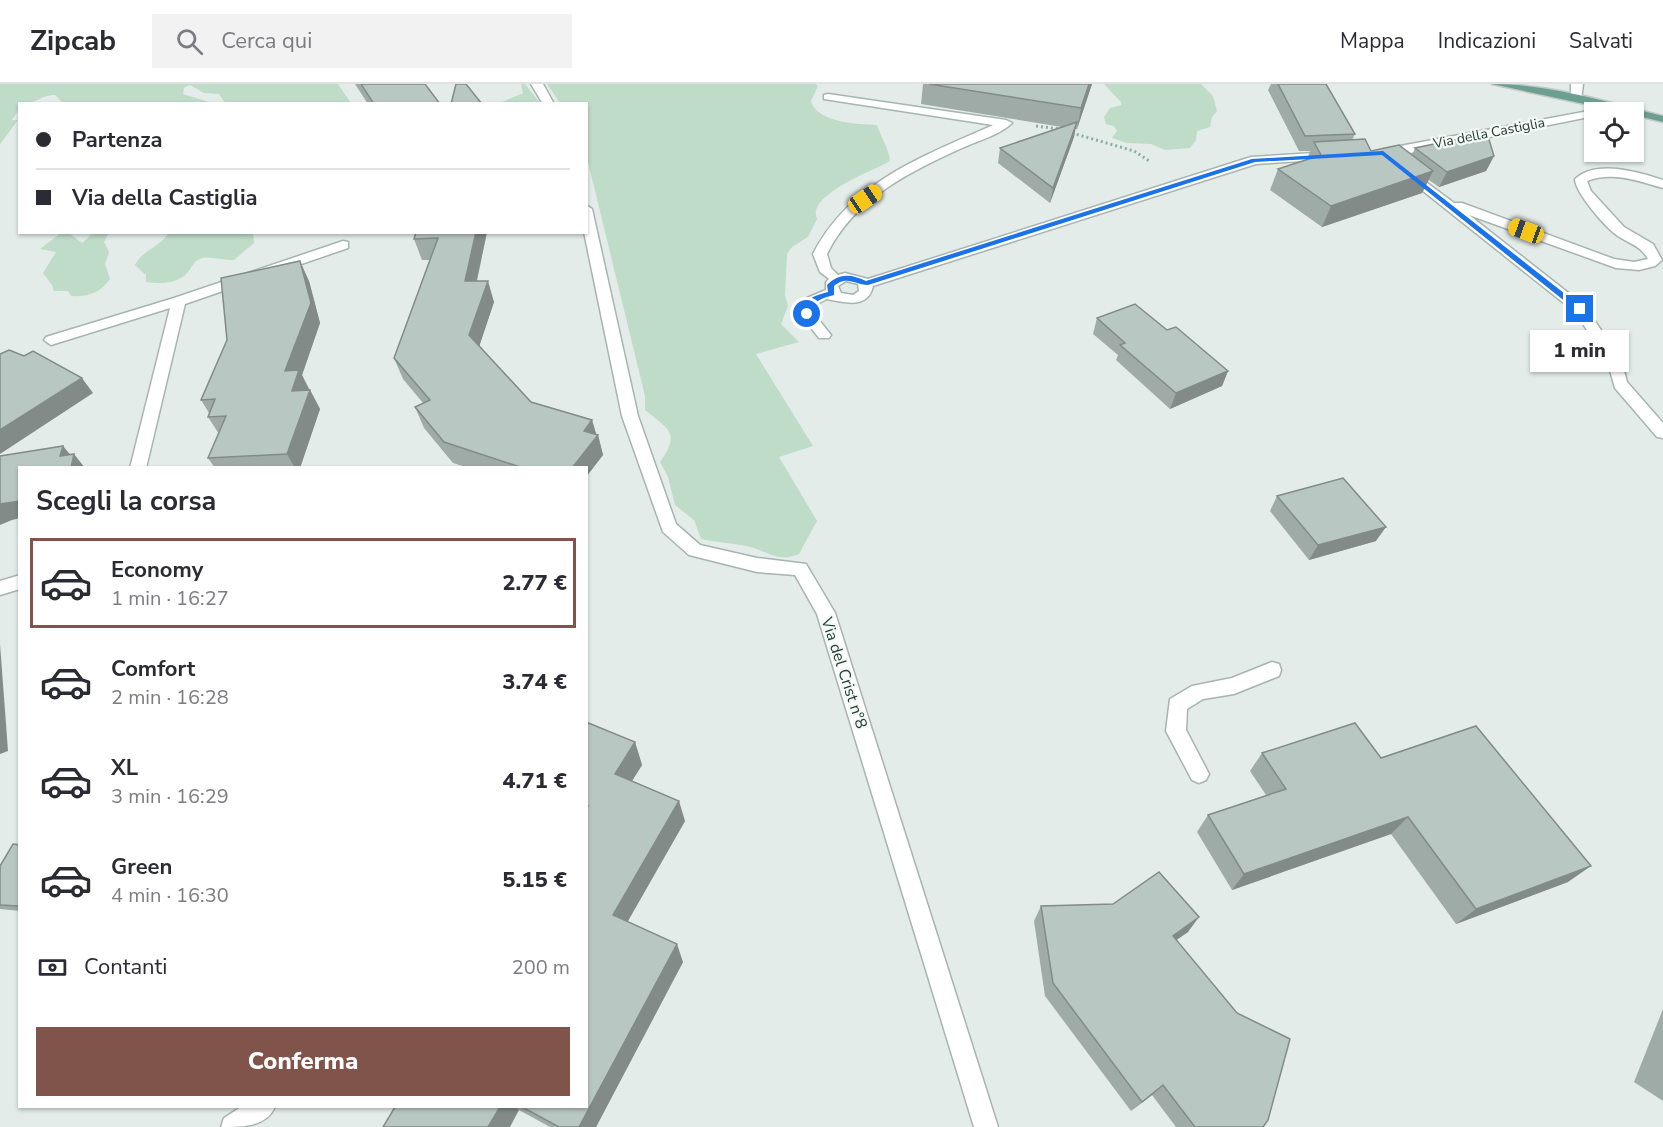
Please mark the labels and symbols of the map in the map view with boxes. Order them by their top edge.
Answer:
street label: Via della Castiglia [1431,113,1546,153]
car [845,181,885,217]
car [1506,216,1546,246]
route end [1566,295,1593,322]
route start [793,300,820,327]
callout: 1 min [1530,330,1630,372]
street label: Via del Crist n°8 [815,614,872,731]

